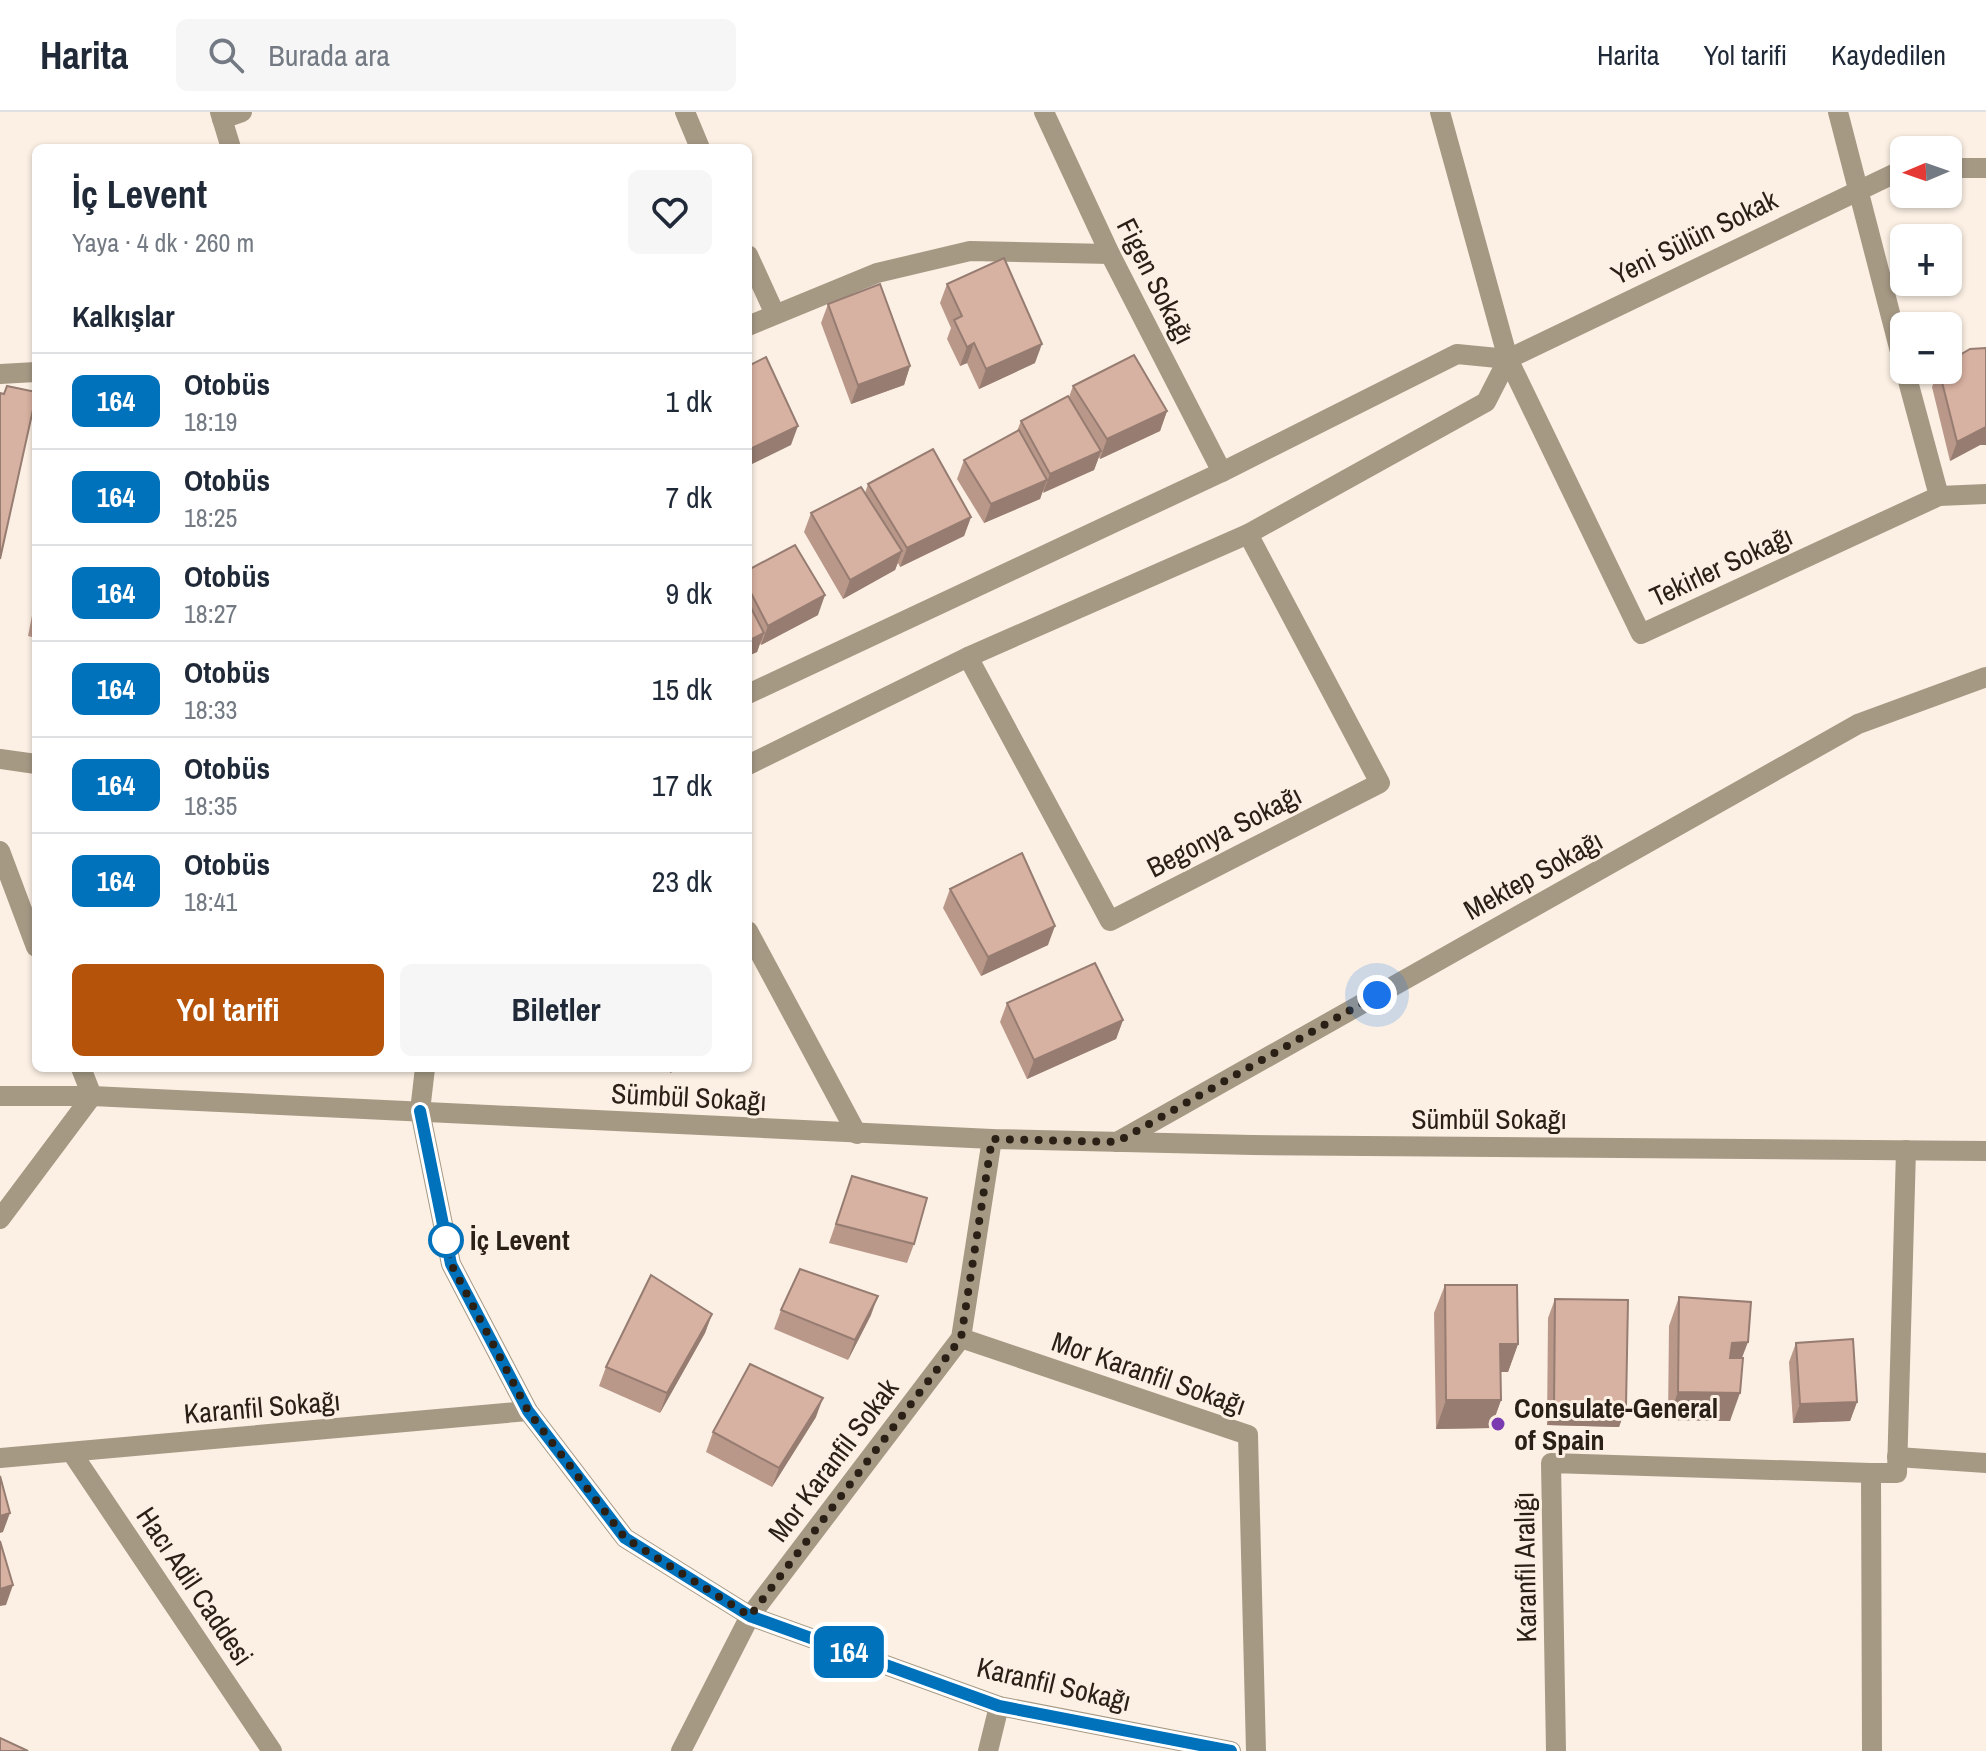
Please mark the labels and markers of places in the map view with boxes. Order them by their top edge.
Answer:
place label: İç Levent [470,1221,570,1259]
marker: İç Levent [429,1223,463,1257]
place label: Consulate-General of Spain [1514,1389,1718,1459]
marker: Consulate-General of Spain [1489,1415,1507,1433]

